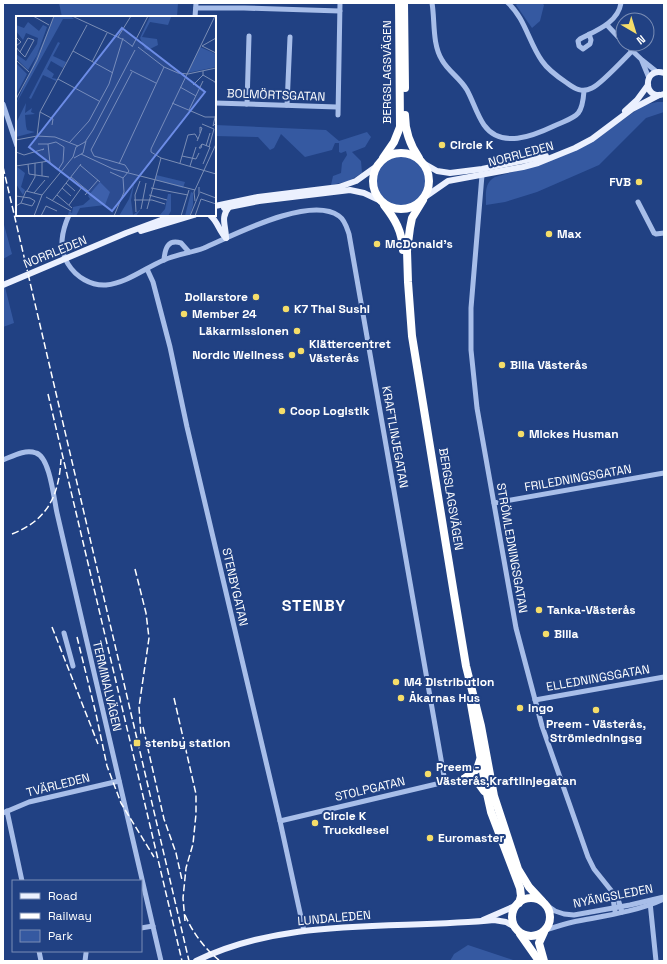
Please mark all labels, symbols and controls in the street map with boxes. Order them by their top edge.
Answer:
north arrow [615,12,655,52]
inset map [16,16,216,216]
street label: BERGSLAGSVÄGEN [379,20,395,124]
text: N [634,32,648,48]
street label: BOLMÖRTSGATAN [226,85,326,105]
place label: Circle K [450,137,494,153]
street label: NORRLEDEN [487,138,555,170]
marker: Circle K [437,140,447,150]
place label: FVB [609,174,631,190]
marker: FVB [634,177,644,187]
place label: Max [557,226,582,242]
marker: Max [544,229,554,239]
street label: NORRLEDEN [21,232,89,272]
place label: McDonald's [385,236,453,252]
marker: McDonald's [372,239,382,249]
place label: Dollarstore [185,289,248,305]
marker: Dollarstore [251,292,261,302]
place label: K7 Thai Sushi [294,301,370,317]
marker: K7 Thai Sushi [281,304,291,314]
place label: Member 24 [192,306,257,322]
marker: Member 24 [179,309,189,319]
place label: Läkarmissionen [199,323,289,339]
marker: Läkarmissionen [292,326,302,336]
place label: Klättercentret Västerås [309,336,391,366]
marker: Klättercentret Västerås [296,346,306,356]
place label: Nordic Wellness [192,347,284,363]
marker: Nordic Wellness [287,350,297,360]
place label: Bilia Västerås [510,357,587,373]
marker: Bilia Västerås [497,360,507,370]
street label: KRAFTLINJEGATAN [378,385,412,489]
place label: Coop Logistik [290,403,370,419]
marker: Coop Logistik [277,406,287,416]
place label: Mickes Husman [529,426,619,442]
marker: Mickes Husman [516,429,526,439]
street label: BERGSLAGSVÄGEN [435,447,467,551]
street label: FRILEDNINGSGATAN [523,461,633,495]
street label: STRÖMLEDNINGSGATAN [493,482,531,614]
street label: STENBYGATAN [218,546,252,628]
district label: STENBY [282,595,346,616]
place label: Tanka-Västerås [547,602,636,618]
marker: Tanka-Västerås [534,605,544,615]
place label: Bilia [554,626,579,642]
marker: Bilia [541,629,551,639]
street label: TERMINALVÄGEN [89,639,125,733]
street label: ELLEDNINGSGATAN [545,661,651,695]
place label: M4 Distribution [404,674,494,690]
marker: M4 Distribution [391,677,401,687]
place label: Åkarnas Hus [409,690,480,706]
marker: Åkarnas Hus [396,693,406,703]
place label: Ingo [528,700,554,716]
marker: Ingo [515,703,525,713]
marker: Preem - Västerås, Strömledningsg [591,705,601,715]
place label: Preem - Västerås, Strömledningsg [546,716,646,746]
place label: stenby station [145,735,230,751]
marker: stenby station [132,738,142,748]
place label: Preem - Västerås,Kraftlinjegatan [436,759,577,789]
street label: TVÄRLEDEN [25,769,91,801]
marker: Preem - Västerås,Kraftlinjegatan [423,769,433,779]
street label: STOLPGATAN [333,773,407,805]
place label: Circle K Truckdiesel [323,808,389,838]
marker: Circle K Truckdiesel [310,818,320,828]
place label: Euromaster [438,830,504,846]
marker: Euromaster [425,833,435,843]
legend [12,880,142,952]
street label: NYÄNGSLEDEN [572,880,654,912]
text: Road [48,888,77,904]
street label: LUNDALEDEN [297,907,371,929]
text: Railway [48,908,92,924]
text: Park [48,928,73,944]

